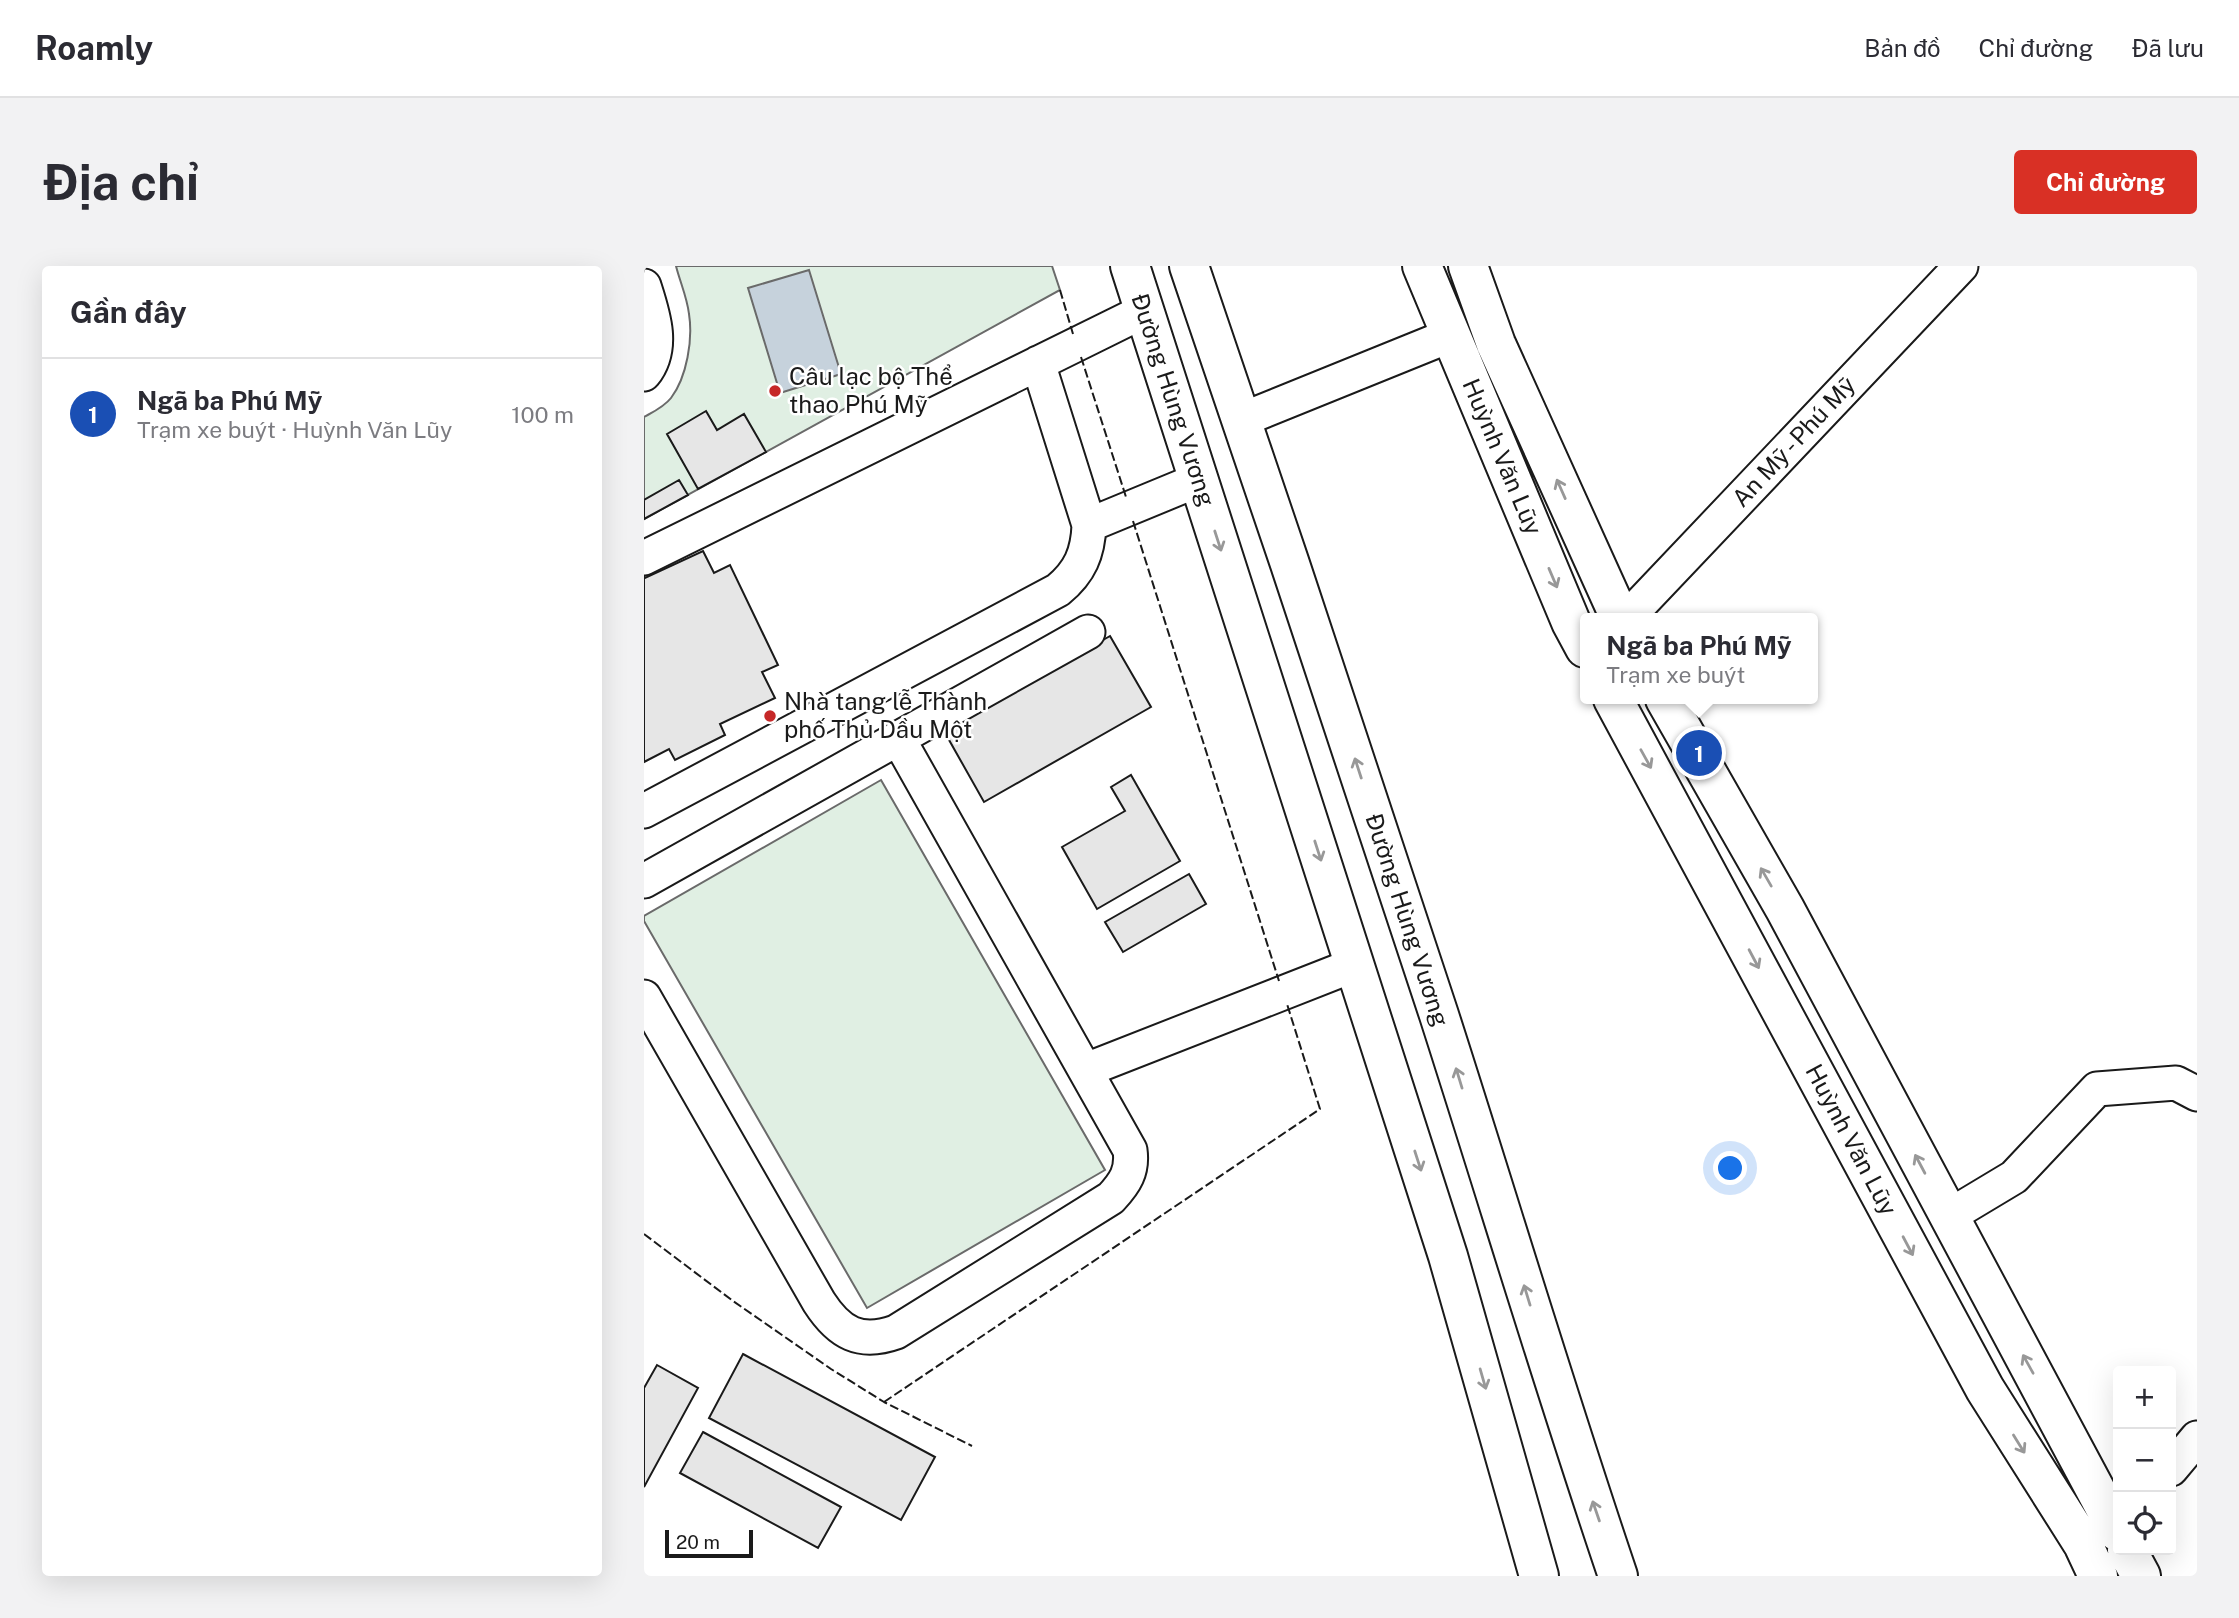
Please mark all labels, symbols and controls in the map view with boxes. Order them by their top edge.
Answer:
text: Roamly [35,29,153,67]
text: Bản đồ [1864,34,1941,62]
text: Chỉ đường [1979,34,2093,62]
text: Đã lưu [2131,34,2204,62]
button: Chỉ đường [2014,150,2197,214]
text: Địa chỉ [42,153,199,211]
street label: Đường Hùng Vương [1126,290,1222,510]
text: Gần đây [70,294,187,330]
place label: Câu lạc bộ Thể thao Phú Mỹ [789,362,953,418]
street label: An Mỹ - Phú Mỹ [1726,370,1861,512]
street label: Huỳnh Văn Lũy [1457,374,1548,539]
marker: Câu lạc bộ Thể thao Phú Mỹ [767,383,783,399]
text: Ngã ba Phú Mỹ [137,385,322,416]
text: 1 [88,401,98,428]
text: 100 m [511,401,574,428]
text: Trạm xe buýt · Huỳnh Văn Lũy [137,416,452,443]
one-way arrow [1554,479,1567,500]
one-way arrow [1212,530,1225,552]
one-way arrow [1547,566,1560,588]
popup [1580,613,1818,704]
text: Ngã ba Phú Mỹ [1606,630,1792,661]
text: Trạm xe buýt [1606,661,1745,688]
place label: Nhà tang lễ Thành phố Thủ Dầu Một [784,687,987,743]
marker: Nhà tang lễ Thành phố Thủ Dầu Một [762,708,778,724]
pin: 1 [1676,727,1722,779]
one-way arrow [1639,748,1653,768]
one-way arrow [1351,758,1363,780]
street label: Đường Hùng Vương [1360,810,1456,1030]
one-way arrow [1312,840,1325,862]
one-way arrow [1759,867,1773,887]
one-way arrow [1748,948,1762,968]
street label: Huỳnh Văn Lũy [1800,1059,1903,1220]
one-way arrow [1451,1067,1464,1089]
one-way arrow [1412,1149,1425,1171]
your location [1713,1151,1747,1185]
one-way arrow [1913,1154,1927,1174]
one-way arrow [1901,1235,1915,1255]
one-way arrow [1519,1284,1532,1306]
one-way arrow [2020,1354,2034,1375]
map controls [2113,1366,2176,1555]
button: + [2113,1366,2176,1429]
one-way arrow [1477,1367,1490,1389]
button: − [2113,1429,2176,1492]
one-way arrow [2013,1433,2027,1453]
button: locate [2113,1492,2176,1555]
one-way arrow [1589,1501,1601,1523]
scale bar [665,1527,752,1559]
text: 20 m [676,1531,720,1553]

